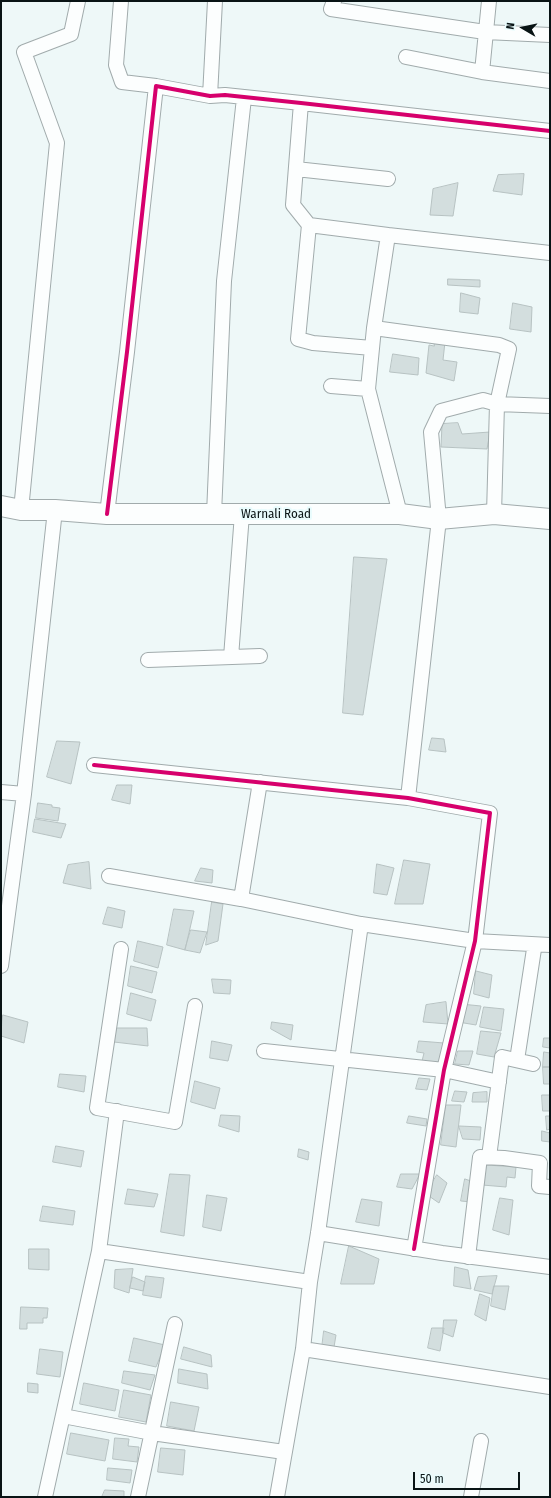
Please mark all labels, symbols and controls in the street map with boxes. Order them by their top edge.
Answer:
north arrow [503,8,543,48]
text: N [504,22,518,30]
street label: Warnali Road [241,506,311,522]
scale bar [415,1464,522,1490]
text: 50 m [420,1472,444,1486]

